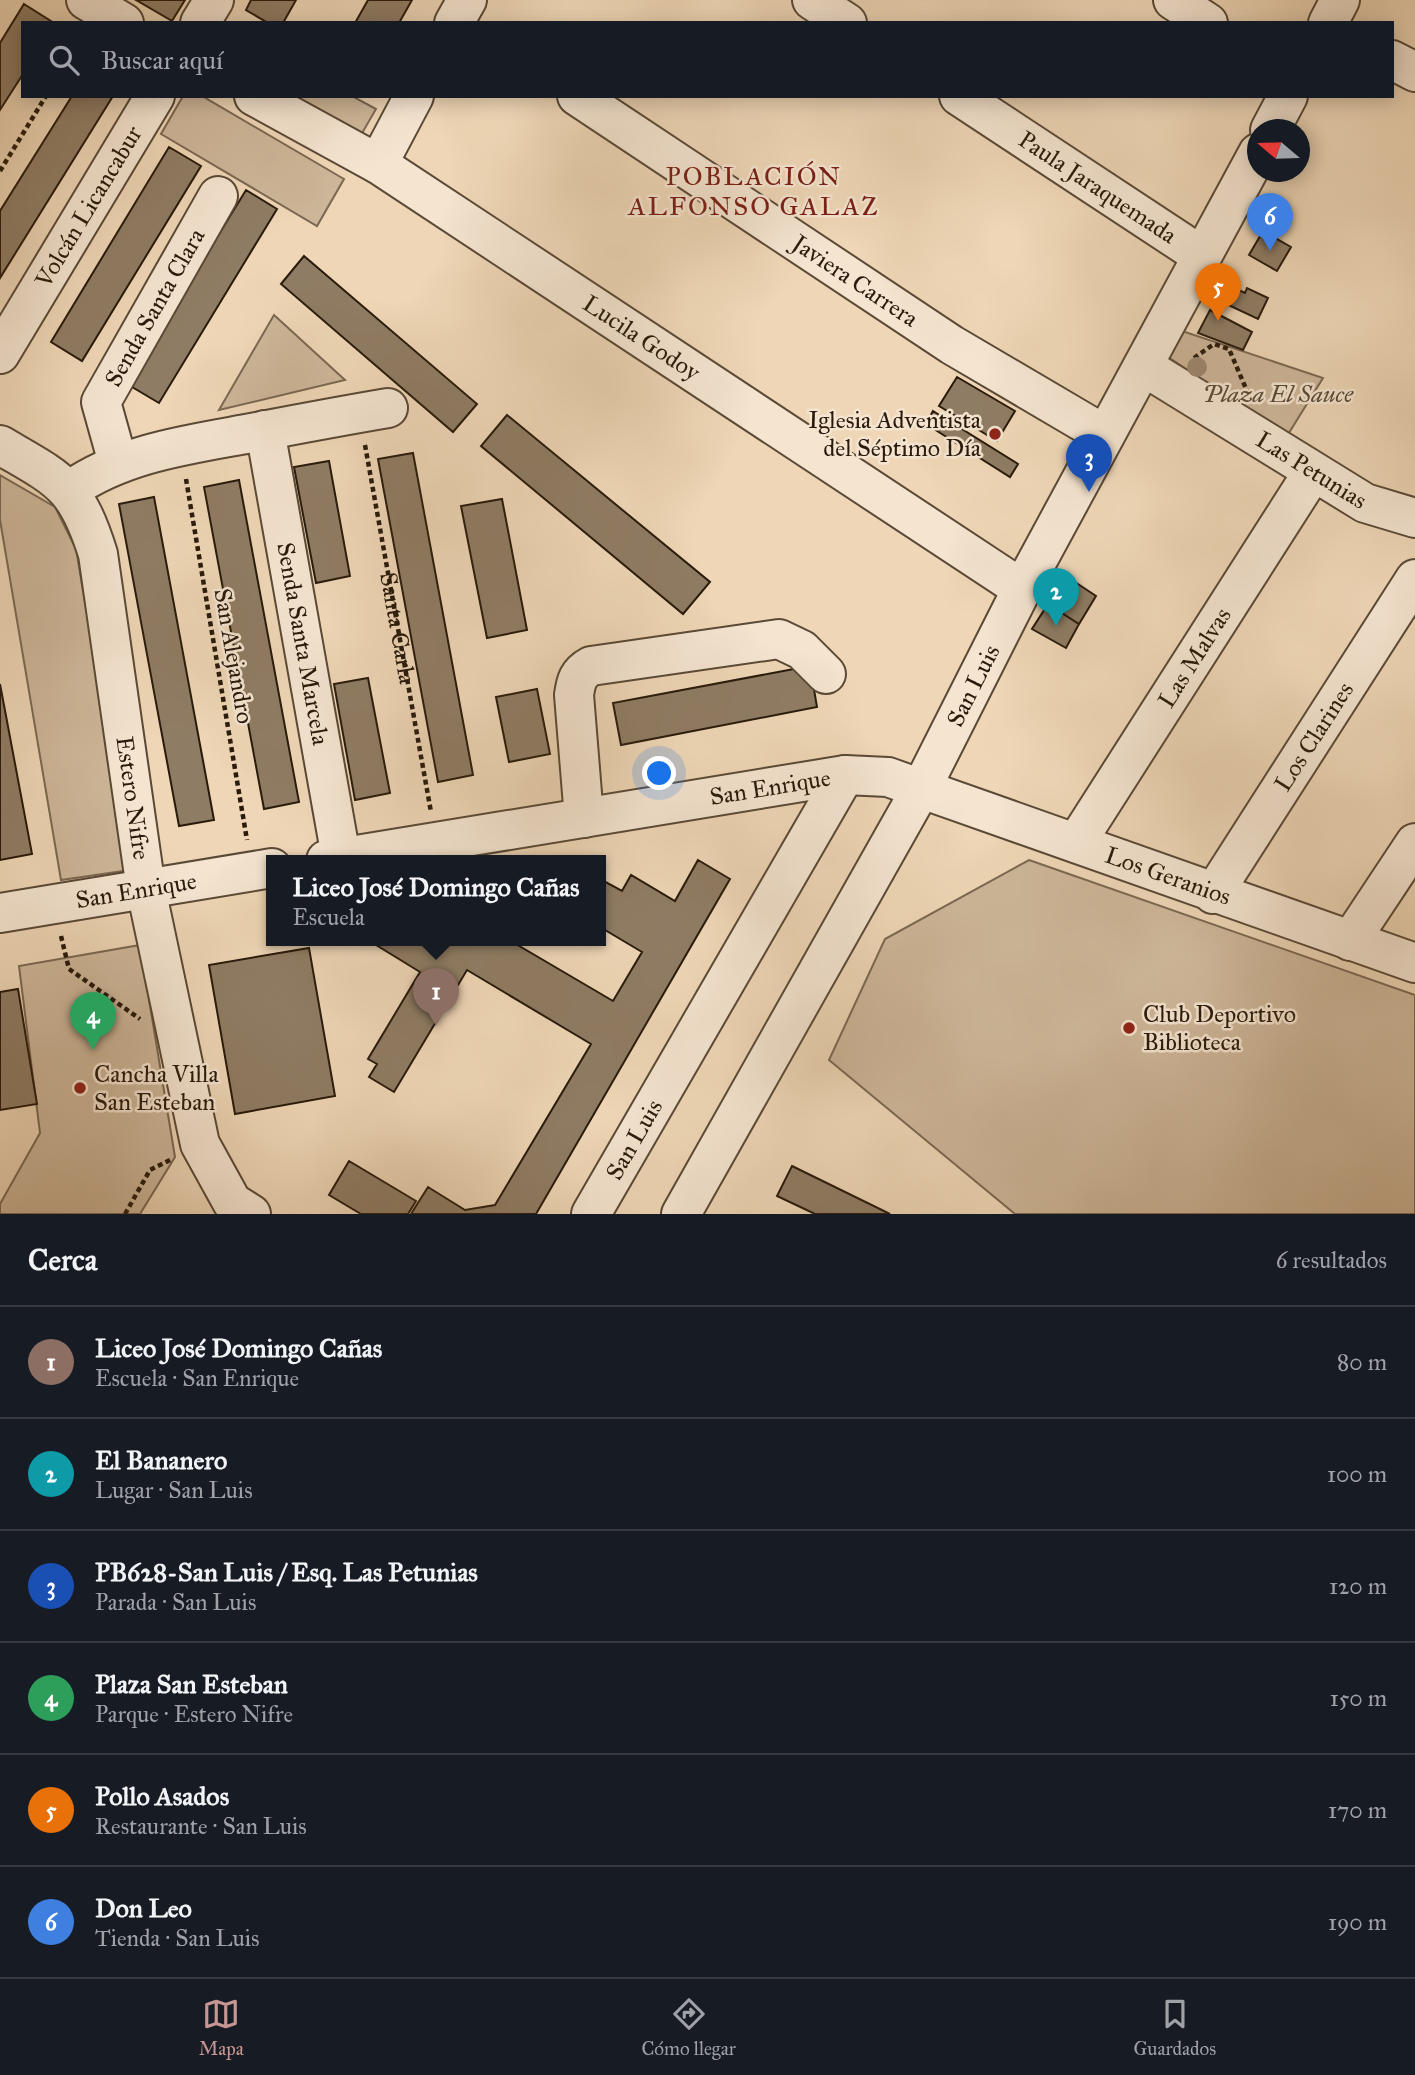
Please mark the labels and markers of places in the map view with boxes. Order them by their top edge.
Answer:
pin: 6 [1247,193,1293,251]
pin: 5 [1195,263,1241,321]
place label: Iglesia Adventista del Séptimo Día [808,405,982,463]
marker: Iglesia Adventista del Séptimo Día [987,426,1003,442]
pin: 3 [1066,434,1112,492]
pin: 2 [1033,568,1079,626]
pin: 1 [413,968,459,1026]
pin: 4 [70,992,116,1050]
place label: Club Deportivo Biblioteca [1143,999,1296,1057]
marker: Club Deportivo Biblioteca [1121,1020,1137,1036]
place label: Cancha Villa San Esteban [94,1059,220,1117]
marker: Cancha Villa San Esteban [72,1080,88,1096]

